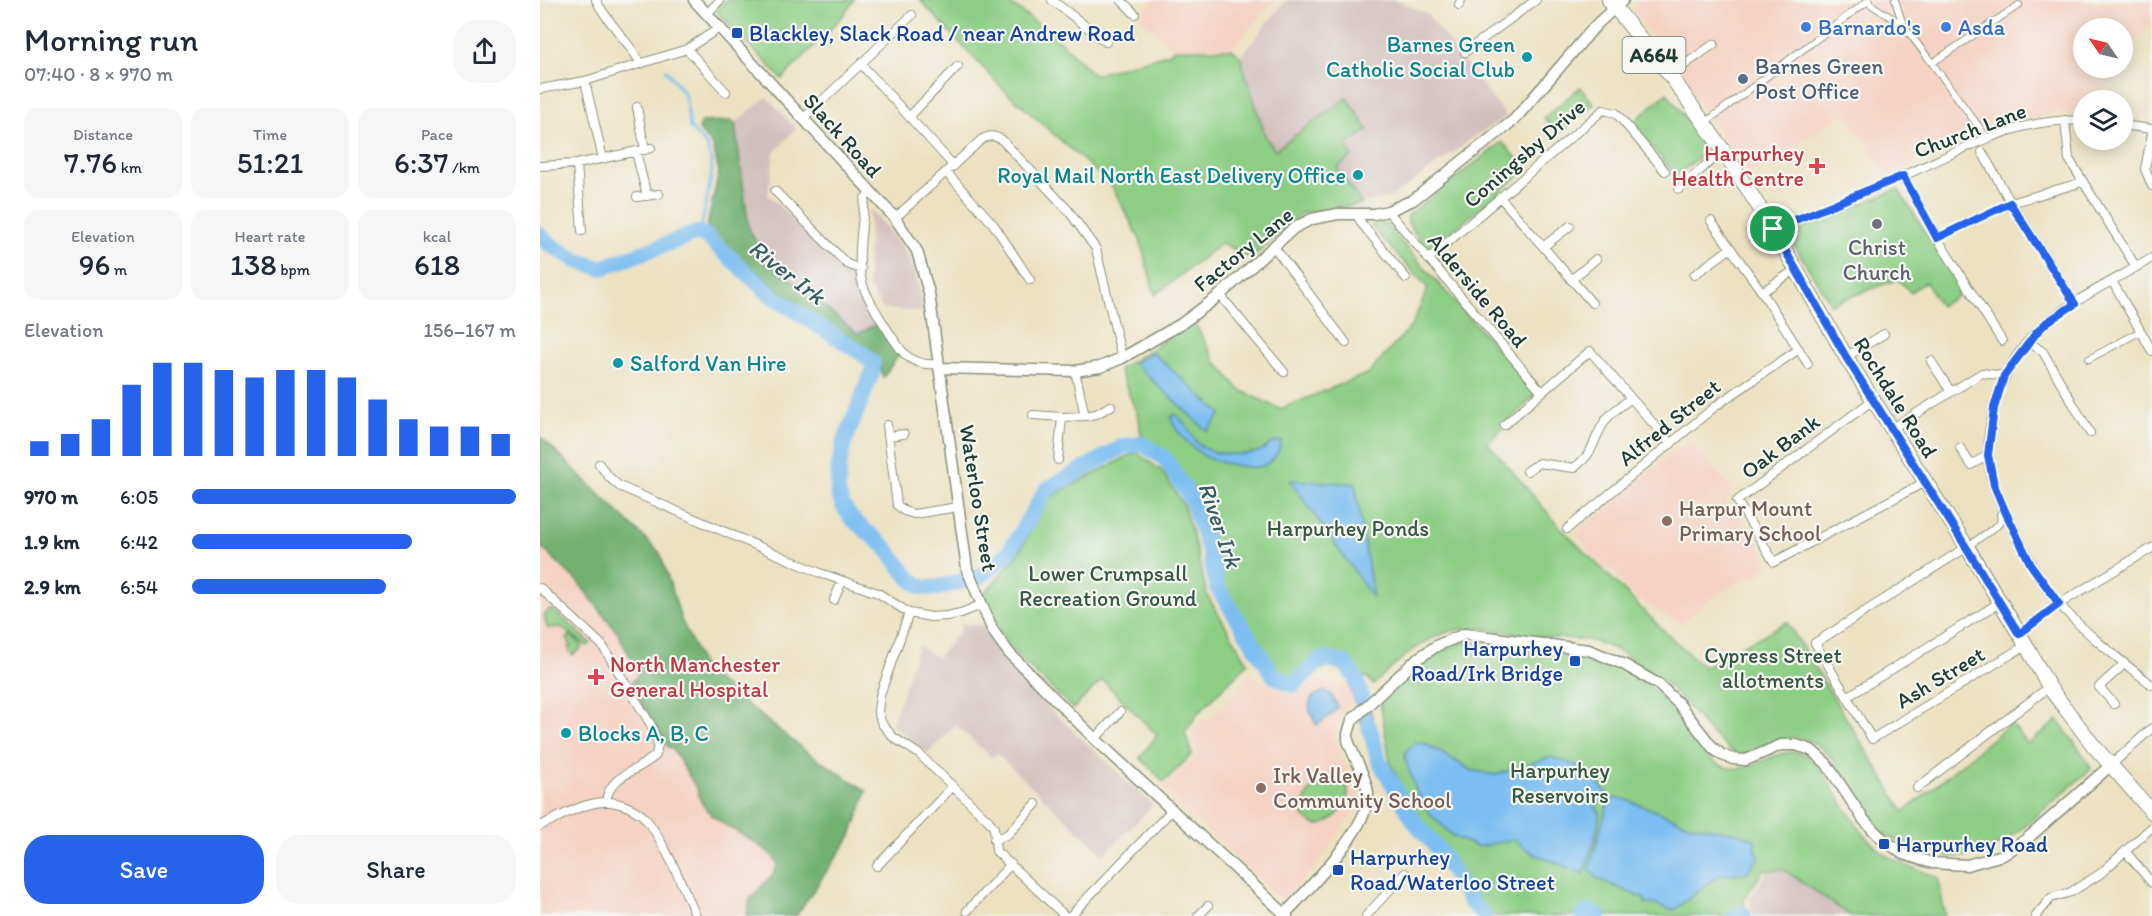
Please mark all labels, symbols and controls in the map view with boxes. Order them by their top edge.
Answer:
place label: Barnardo's [1818,14,1921,41]
place label: Asda [1958,14,2006,41]
north arrow [2073,18,2133,78]
map controls [2073,18,2133,150]
text: Morning run [24,20,199,59]
button: share [453,20,516,83]
place label: Blackley, Slack Road / near Andrew Road [749,20,1135,47]
marker: Barnardo's [1799,20,1813,34]
marker: Asda [1939,20,1953,34]
marker: Blackley, Slack Road / near Andrew Road [730,26,744,40]
place label: Barnes Green Catholic Social Club [1326,31,1515,83]
road number: A664 [1622,37,1686,73]
marker: Barnes Green Catholic Social Club [1520,50,1534,64]
place label: Barnes Green Post Office [1755,53,1883,105]
text: 07:40 · 8 × 970 m [24,62,173,86]
marker: Barnes Green Post Office [1736,72,1750,86]
street label: Slack Road [798,87,888,183]
button: layers [2073,90,2133,150]
street label: Coningsby Drive [1458,93,1591,214]
street label: Church Lane [1910,97,2030,164]
text: Distance [73,125,133,144]
text: Time [253,125,287,144]
text: Pace [421,125,453,144]
place label: Harpurhey Health Centre [1672,140,1805,192]
text: 7.76 [64,144,117,181]
text: 51:21 [237,144,303,181]
text: 6:37 [394,144,448,181]
marker: Harpurhey Health Centre [1808,157,1826,175]
text: km [117,158,142,177]
text: /km [448,158,480,177]
place label: Royal Mail North East Delivery Office [997,162,1346,189]
marker: Royal Mail North East Delivery Office [1351,168,1365,182]
street label: Factory Lane [1188,201,1299,298]
pin [1747,203,1798,254]
icon: arrive [1756,212,1789,245]
marker: Christ Church [1870,217,1884,231]
text: Elevation [71,227,135,246]
text: Heart rate [235,227,305,246]
text: kcal [423,227,451,246]
street label: Alderside Road [1422,228,1533,353]
water label: River Irk [744,233,832,311]
place label: Christ Church [1843,234,1911,286]
text: 96 [79,246,110,283]
text: 138 [230,246,277,283]
text: 618 [414,246,460,283]
text: m [110,260,127,279]
text: bpm [277,260,310,279]
text: Elevation [24,318,103,342]
text: 156–167 m [423,318,516,342]
street label: Rochdale Road [1848,332,1944,463]
place label: Salford Van Hire [630,350,786,377]
marker: Salford Van Hire [611,356,625,370]
street label: Alfred Street [1613,373,1726,472]
street label: Oak Bank [1736,408,1826,485]
street label: Waterloo Street [954,423,1003,573]
water label: River Irk [1192,478,1249,573]
text: 970 m [24,485,78,509]
text: 6:05 [120,485,158,509]
place label: Harpur Mount Primary School [1679,495,1821,547]
marker: Harpur Mount Primary School [1660,514,1674,528]
park label: Harpurhey Ponds [1267,515,1429,542]
text: 1.9 km [24,530,80,554]
text: 6:42 [120,530,158,554]
park label: Lower Crumpsall Recreation Ground [1019,560,1197,612]
text: 2.9 km [24,575,81,599]
text: 6:54 [120,575,158,599]
place label: Harpurhey Road/Irk Bridge [1411,635,1564,687]
street label: Ash Street [1891,640,1989,714]
park label: Cypress Street allotments [1704,642,1842,694]
place label: North Manchester General Hospital [610,651,781,703]
marker: Harpurhey Road/Irk Bridge [1568,654,1582,668]
marker: North Manchester General Hospital [587,668,605,686]
place label: Blocks A, B, C [578,720,709,747]
marker: Blocks A, B, C [559,726,573,740]
park label: Harpurhey Reservoirs [1510,757,1611,809]
place label: Irk Valley Community School [1273,762,1451,814]
marker: Irk Valley Community School [1254,781,1268,795]
place label: Harpurhey Road [1896,831,2048,858]
button: Save [24,835,264,904]
button: Share [276,835,516,904]
marker: Harpurhey Road [1877,837,1891,851]
place label: Harpurhey Road/Waterloo Street [1350,844,1555,896]
marker: Harpurhey Road/Waterloo Street [1331,863,1345,877]

